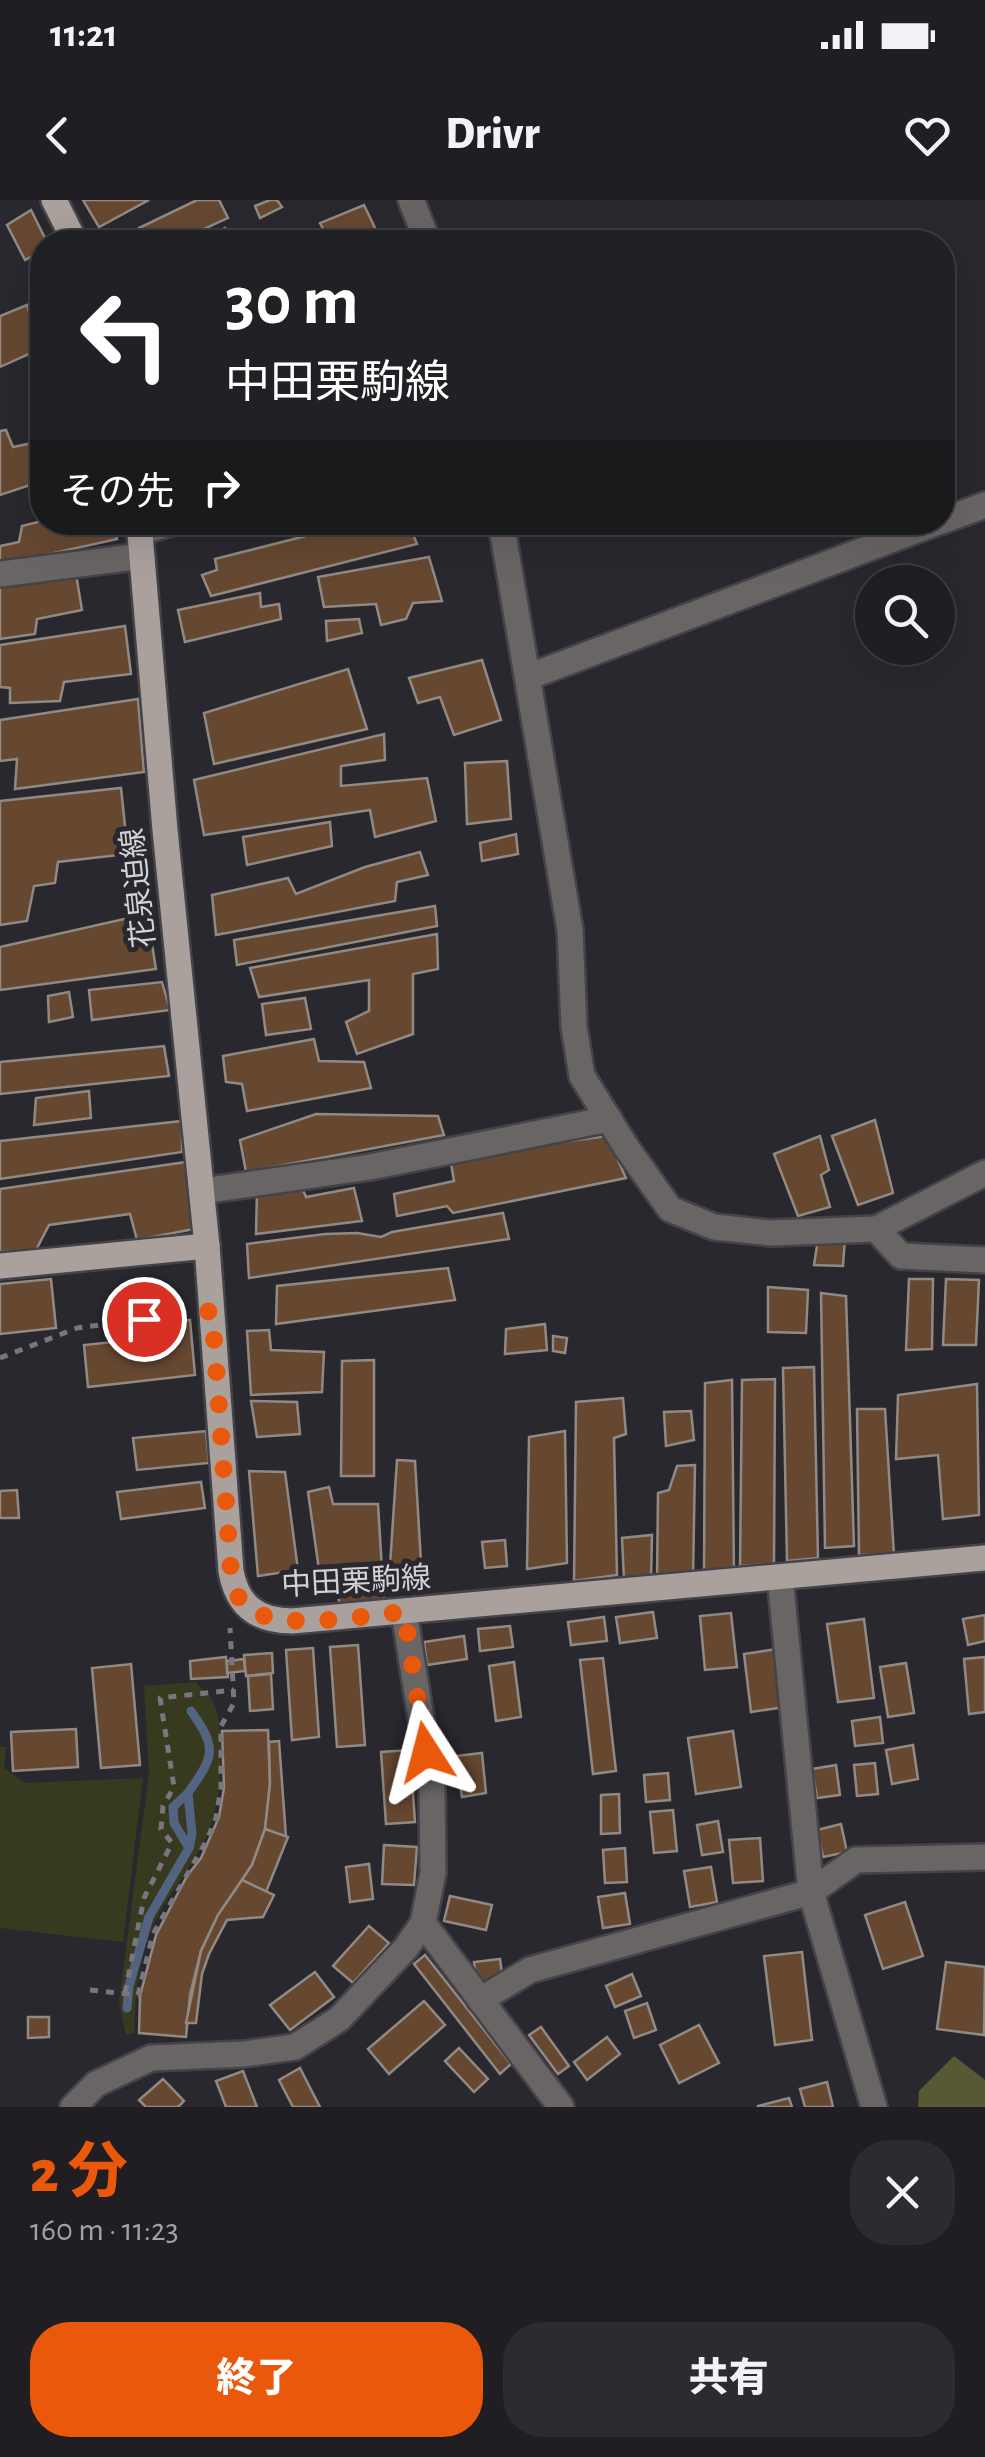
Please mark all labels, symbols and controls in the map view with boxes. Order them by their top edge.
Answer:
text: 11:21 [50,16,118,54]
icon: back [30,108,85,163]
icon: heart [900,108,955,163]
text: Drivr [445,112,540,157]
text: 30 m [225,267,359,337]
icon: left [60,270,190,400]
text: 中田栗駒線 [225,361,450,406]
icon: right [194,460,249,515]
text: その先 [60,474,174,512]
map controls [855,565,955,665]
button: search [855,565,955,665]
street label: 花泉迫線 [116,827,160,949]
pin [102,1277,187,1362]
icon: arrive [117,1292,172,1347]
street label: 中田栗駒線 [280,1561,432,1601]
position arrow [374,1700,478,1804]
button: close [850,2140,955,2245]
text: 2 分 [30,2143,127,2203]
text: 160 m · 11:23 [30,2214,179,2246]
button: 終了 [30,2322,483,2437]
button: 共有 [503,2322,955,2437]

